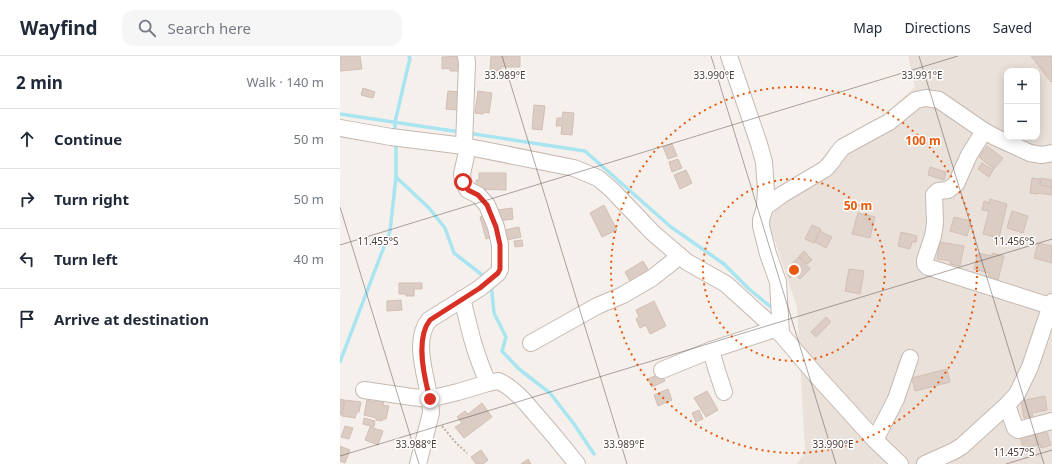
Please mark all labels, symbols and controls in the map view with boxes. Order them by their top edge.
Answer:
search box [122,10,402,46]
text: Wayfind [20,15,98,41]
icon: search [136,17,158,39]
text: Search here [168,18,251,38]
text: Map [853,18,882,37]
text: Directions [904,18,971,37]
text: Saved [993,18,1032,37]
text: 33.989°E [484,68,526,82]
text: 33.990°E [693,68,735,82]
text: 33.991°E [901,68,943,82]
map controls [1004,68,1040,140]
button: + [1004,68,1040,104]
text: 2 min [16,71,63,94]
text: Walk · 140 m [246,73,324,91]
button: − [1004,104,1040,140]
icon: ahead [16,128,38,150]
text: Continue [54,129,122,149]
text: 50 m [294,130,324,148]
text: 100 m [905,132,941,149]
route start [454,173,472,191]
icon: right [16,188,38,210]
text: Turn right [54,189,129,209]
text: 50 m [294,190,324,208]
text: 50 m [844,197,872,214]
text: 11.455°S [357,234,399,248]
text: 11.456°S [993,234,1035,248]
icon: left [16,248,38,270]
text: Turn left [54,249,118,269]
text: 40 m [294,250,324,268]
centre of rings [787,263,801,277]
icon: arrive [16,308,38,330]
text: Arrive at destination [54,309,209,329]
route end [421,390,439,408]
text: 33.988°E [395,437,437,451]
text: 33.989°E [603,437,645,451]
text: 33.990°E [812,437,854,451]
text: 11.457°S [993,445,1035,459]

